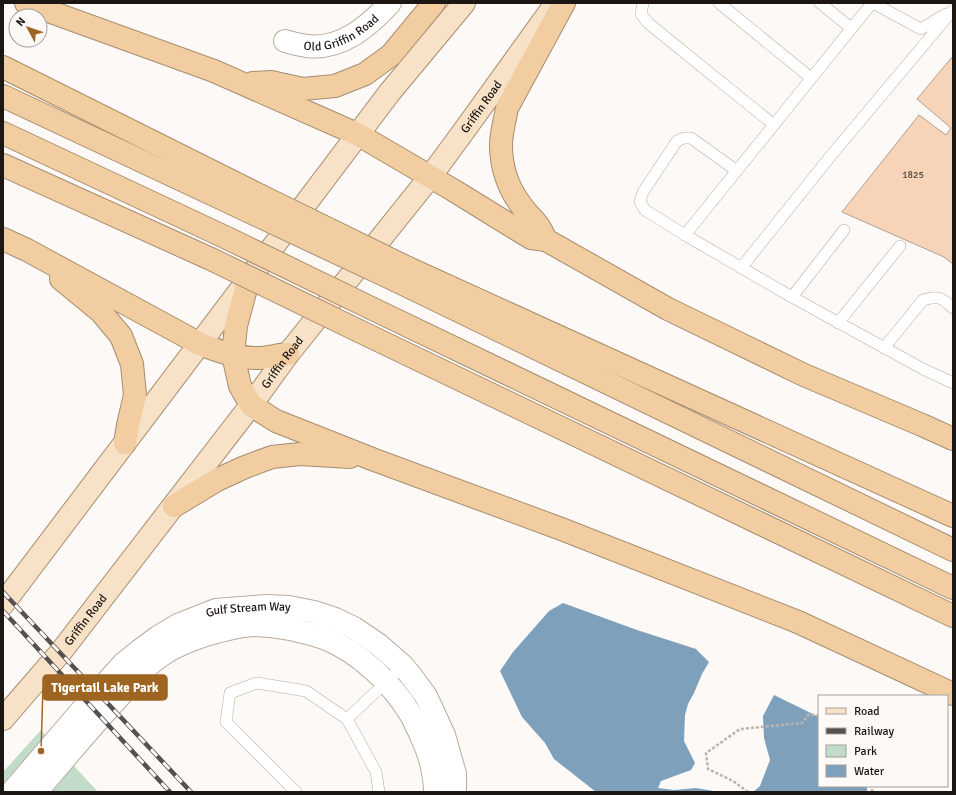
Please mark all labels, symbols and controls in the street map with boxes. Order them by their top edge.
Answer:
north arrow [8,8,48,48]
street label: Old Griffin Road [303,11,382,55]
text: N [13,15,28,29]
street label: Griffin Road [458,78,506,136]
house number: 1825 [902,169,924,181]
street label: Griffin Road [258,334,307,392]
street label: Griffin Road [61,591,110,649]
street label: Gulf Stream Way [204,599,291,621]
callout: Tigertail Lake Park [43,675,167,700]
text: Tigertail Lake Park [51,680,159,696]
legend [818,695,948,787]
text: Road [854,704,880,719]
text: Railway [854,724,894,739]
text: Park [854,744,877,759]
text: Water [854,764,885,779]

